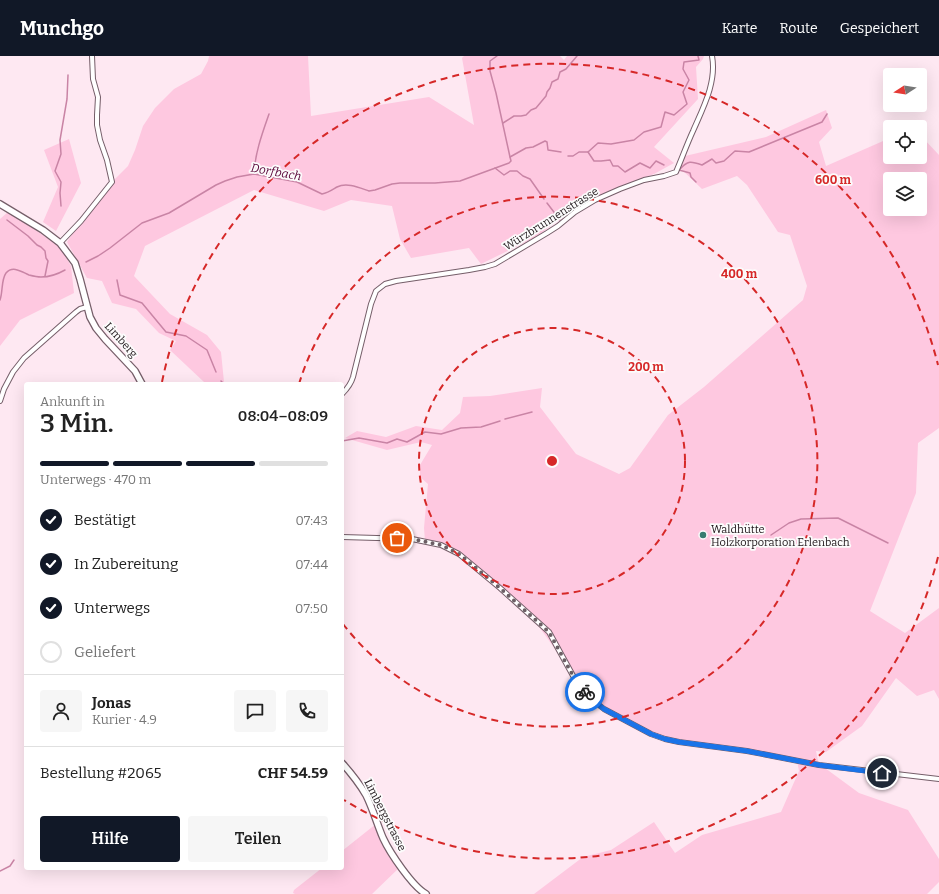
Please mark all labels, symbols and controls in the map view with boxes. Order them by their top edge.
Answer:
text: Munchgo [20,17,104,40]
text: Karte [722,20,757,37]
text: Route [779,20,818,37]
text: Gespeichert [840,20,919,37]
north arrow [883,68,927,112]
map controls [883,68,927,216]
button: locate [883,120,927,164]
water label: Dorfbach [250,161,302,183]
button: layers [883,172,927,216]
text: 600 m [815,173,852,187]
street label: Würzbrunnenstrasse [501,185,601,253]
text: 400 m [721,267,758,281]
street label: Limberg [102,320,140,360]
text: 200 m [628,360,664,374]
text: Ankunft in [40,394,105,409]
text: 08:04–08:09 [238,407,328,425]
text: 3 Min. [40,408,114,439]
centre of rings [545,454,559,468]
text: Unterwegs · 470 m [40,472,151,487]
icon: check [40,509,62,531]
text: Bestätigt [74,511,136,529]
text: 07:43 [295,513,328,528]
pin [380,521,414,555]
place label: Waldhütte Holzkorporation Erlenbach [711,523,850,549]
icon: bag [386,527,408,549]
marker: Waldhütte Holzkorporation Erlenbach [698,530,708,540]
icon: check [40,553,62,575]
text: In Zubereitung [74,555,178,573]
text: 07:44 [295,557,328,572]
icon: check [40,597,62,619]
text: Unterwegs [74,599,150,617]
text: 07:50 [295,601,328,616]
text: Geliefert [74,643,136,661]
courier [565,672,605,712]
icon: bike [574,681,596,703]
button: person [40,690,82,732]
button: chat [234,690,276,732]
button: phone [286,690,328,732]
text: Jonas [92,694,131,712]
text: Kurier · 4.9 [92,712,157,727]
pin [865,756,899,790]
icon: home [871,762,893,784]
text: Bestellung #2065 [40,764,161,782]
text: CHF 54.59 [258,764,328,782]
street label: Limbergstrasse [361,777,409,853]
button: Hilfe [40,816,180,862]
button: Teilen [188,816,328,862]

